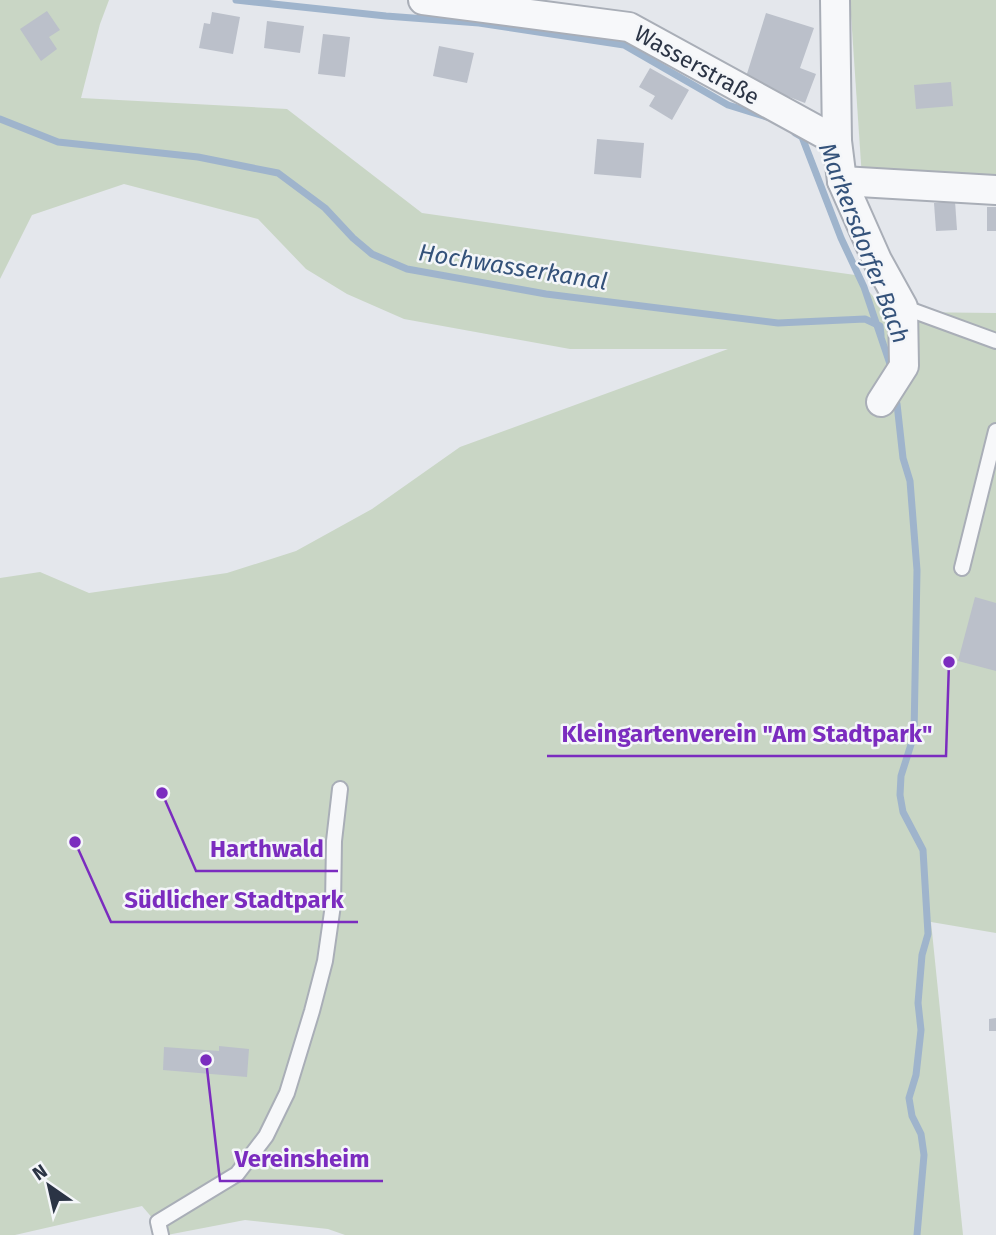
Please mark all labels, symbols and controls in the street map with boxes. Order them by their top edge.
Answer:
street label: Wasserstraße [630,19,764,111]
water label: Markersdorfer Bach [813,139,915,347]
water label: Hochwasserkanal [417,238,609,296]
callout: Kleingartenverein "Am Stadtpark" [547,711,946,756]
text: Kleingartenverein "Am Stadtpark" [561,720,933,748]
callout: Harthwald [196,826,338,871]
text: Harthwald [210,835,324,863]
callout: Südlicher Stadtpark [111,877,358,922]
text: Südlicher Stadtpark [124,886,344,914]
callout: Vereinsheim [220,1136,383,1181]
text: Vereinsheim [234,1145,369,1173]
north arrow [14,1151,84,1221]
text: N [28,1159,51,1185]

